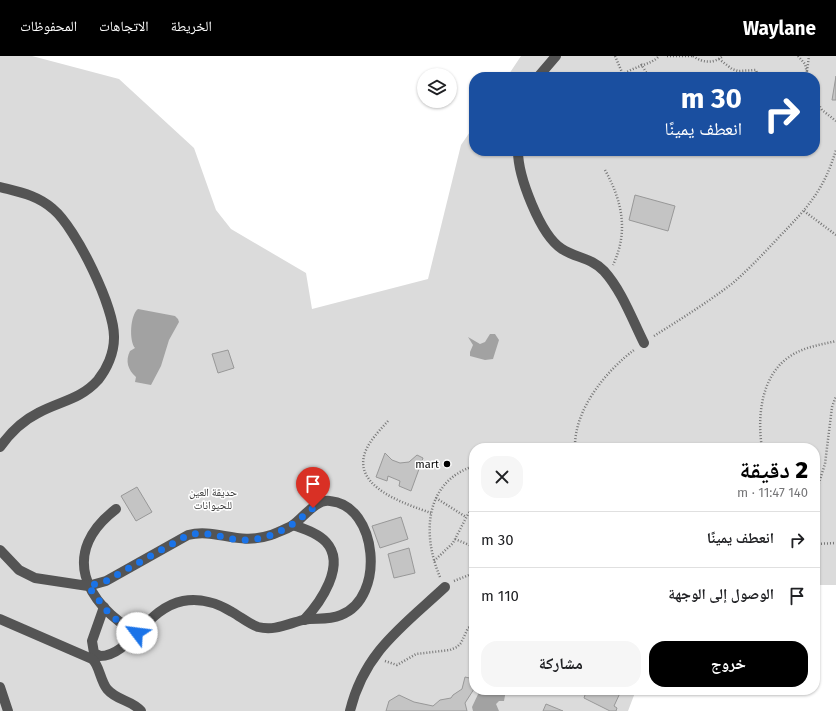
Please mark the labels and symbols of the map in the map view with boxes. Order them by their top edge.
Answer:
place label: mart [415,458,439,471]
marker: mart [442,459,452,469]
pin [296,467,330,508]
park label: حديقة العين للحيوانات [189,486,237,512]
position arrow [116,612,158,654]

